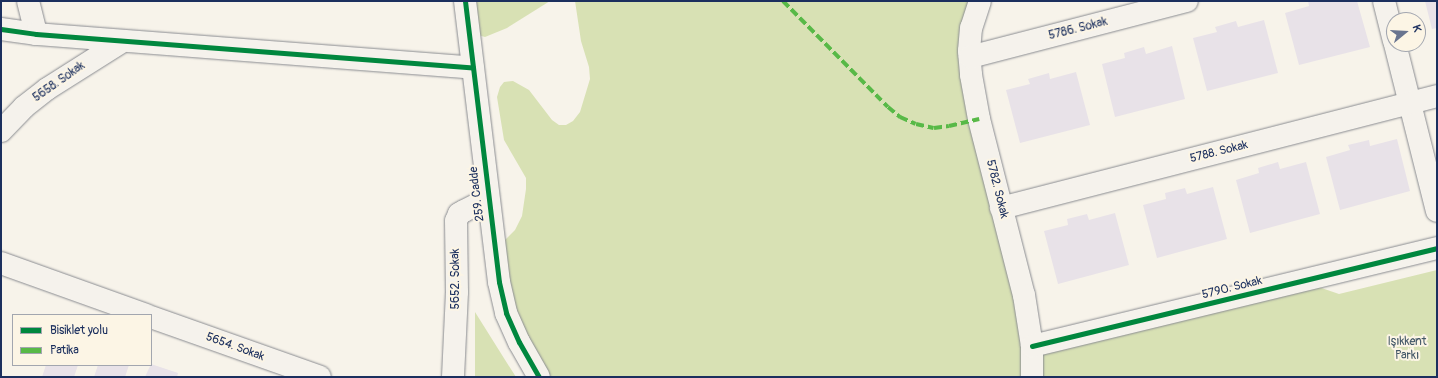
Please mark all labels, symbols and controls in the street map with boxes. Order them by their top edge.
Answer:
north arrow [1386,12,1426,52]
street label: 5786. Sokak [1047,15,1109,43]
text: K [1410,23,1424,34]
street label: 5658. Sokak [30,59,88,105]
street label: 5788. Sokak [1189,138,1249,166]
street label: 5782. Sokak [983,158,1011,220]
street label: 259. Cadde [466,166,488,222]
street label: 5652. Sokak [449,249,463,309]
street label: 5790. Sokak [1200,274,1264,302]
legend [12,314,152,366]
text: Bisiklet yolu [50,323,108,338]
street label: 5654. Sokak [204,330,266,364]
park label: Işıkkent Parkı [1387,335,1427,363]
text: Patika [50,343,79,358]

